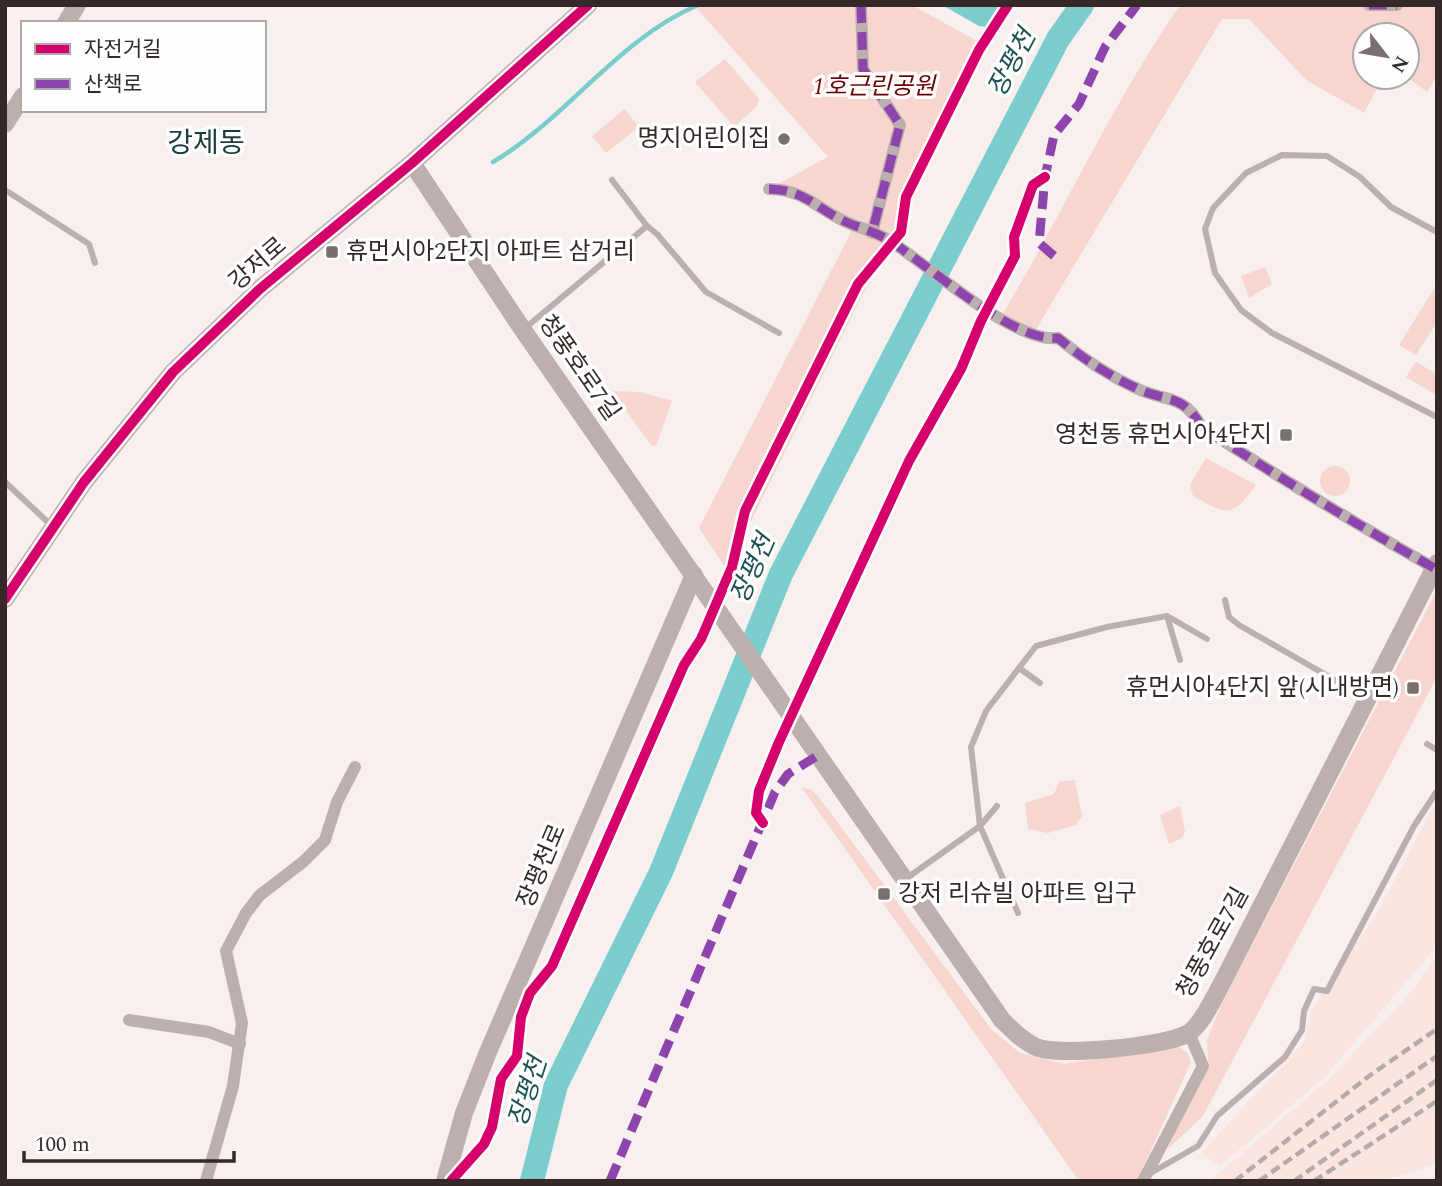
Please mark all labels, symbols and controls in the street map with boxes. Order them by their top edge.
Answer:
water label: 장평천 [977,19,1048,104]
legend [21,21,266,112]
north arrow [1351,21,1421,91]
text: 자전거길 [84,34,161,66]
text: N [1383,50,1416,78]
text: 산책로 [84,69,142,101]
park label: 1호근린공원 [813,69,937,105]
place label: 명지어린이집 [638,121,770,157]
district label: 강제동 [167,122,245,165]
marker: 명지어린이집 [776,131,792,147]
street label: 강저로 [221,229,295,299]
place label: 휴먼시아2단지 아파트 삼거리 [346,234,635,270]
marker: 휴먼시아2단지 아파트 삼거리 [324,244,340,260]
street label: 청풍호로7길 [529,308,629,428]
place label: 영천동 휴먼시아4단지 [1055,417,1272,453]
marker: 영천동 휴먼시아4단지 [1278,427,1294,443]
water label: 장평천 [720,525,787,610]
place label: 휴먼시아4단지 앞(시내방면) [1126,670,1399,706]
marker: 휴먼시아4단지 앞(시내방면) [1405,680,1421,696]
street label: 장평천로 [508,818,576,914]
place label: 강저 리슈빌 아파트 입구 [898,876,1137,912]
street label: 청풍호로7길 [1168,881,1258,1005]
marker: 강저 리슈빌 아파트 입구 [876,886,892,902]
water label: 장평천 [498,1049,559,1132]
scale bar [24,1120,234,1164]
text: 100 m [35,1129,90,1161]

